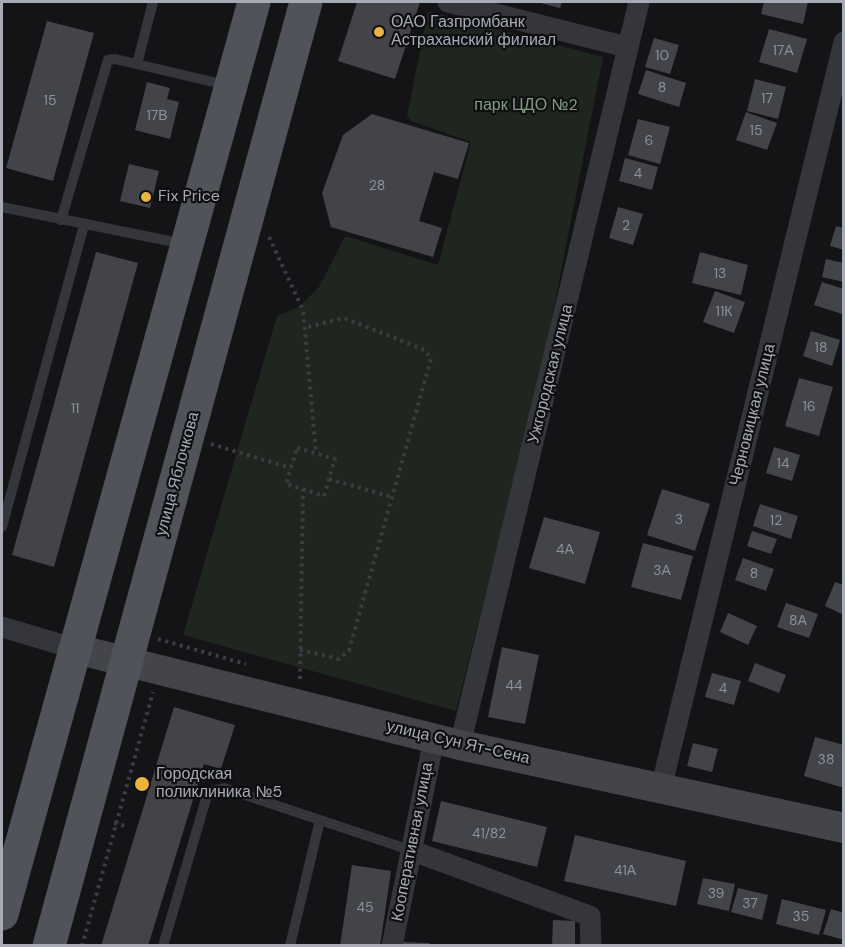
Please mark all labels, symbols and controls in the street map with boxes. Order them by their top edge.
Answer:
place label: ОАО Газпромбанк Астраханский филиал [391,13,556,51]
marker: ОАО Газпромбанк Астраханский филиал [372,25,386,39]
house number: 17А [772,43,794,59]
house number: 10 [655,48,669,64]
house number: 8 [658,80,666,96]
house number: 17 [761,91,773,107]
house number: 15 [44,93,56,109]
park label: парк ЦДО №2 [474,96,578,116]
house number: 17В [146,108,168,124]
house number: 15 [750,123,762,139]
house number: 6 [645,133,653,149]
house number: 4 [634,166,642,182]
house number: 28 [369,178,385,194]
place label: Fix Price [158,187,220,207]
marker: Fix Price [139,190,153,204]
house number: 2 [622,218,630,234]
house number: 13 [714,266,726,282]
street label: Ужгородская улица [524,302,578,446]
house number: 11К [716,304,732,320]
house number: 18 [815,340,827,356]
street label: Черновицкая улица [726,342,780,488]
house number: 16 [802,399,816,415]
house number: 11 [71,401,79,417]
street label: улица Яблочкова [152,410,204,538]
house number: 14 [777,456,789,472]
house number: 3 [675,512,683,528]
house number: 12 [770,513,782,529]
house number: 4А [556,542,574,558]
house number: 3А [653,563,671,579]
house number: 8 [750,566,758,582]
house number: 8А [789,613,807,629]
house number: 44 [506,678,522,694]
house number: 4 [719,681,727,697]
street label: улица Сун Ят-Сена [384,717,532,769]
house number: 38 [818,752,834,768]
street label: Кооперативная улица [388,761,438,923]
place label: Городская поликлиника №5 [156,765,282,803]
marker: Городская поликлиника №5 [133,775,151,793]
house number: 41/82 [472,826,506,842]
house number: 41А [614,863,636,879]
house number: 39 [708,886,724,902]
house number: 37 [742,896,758,912]
house number: 45 [356,900,374,916]
house number: 35 [793,909,809,925]

